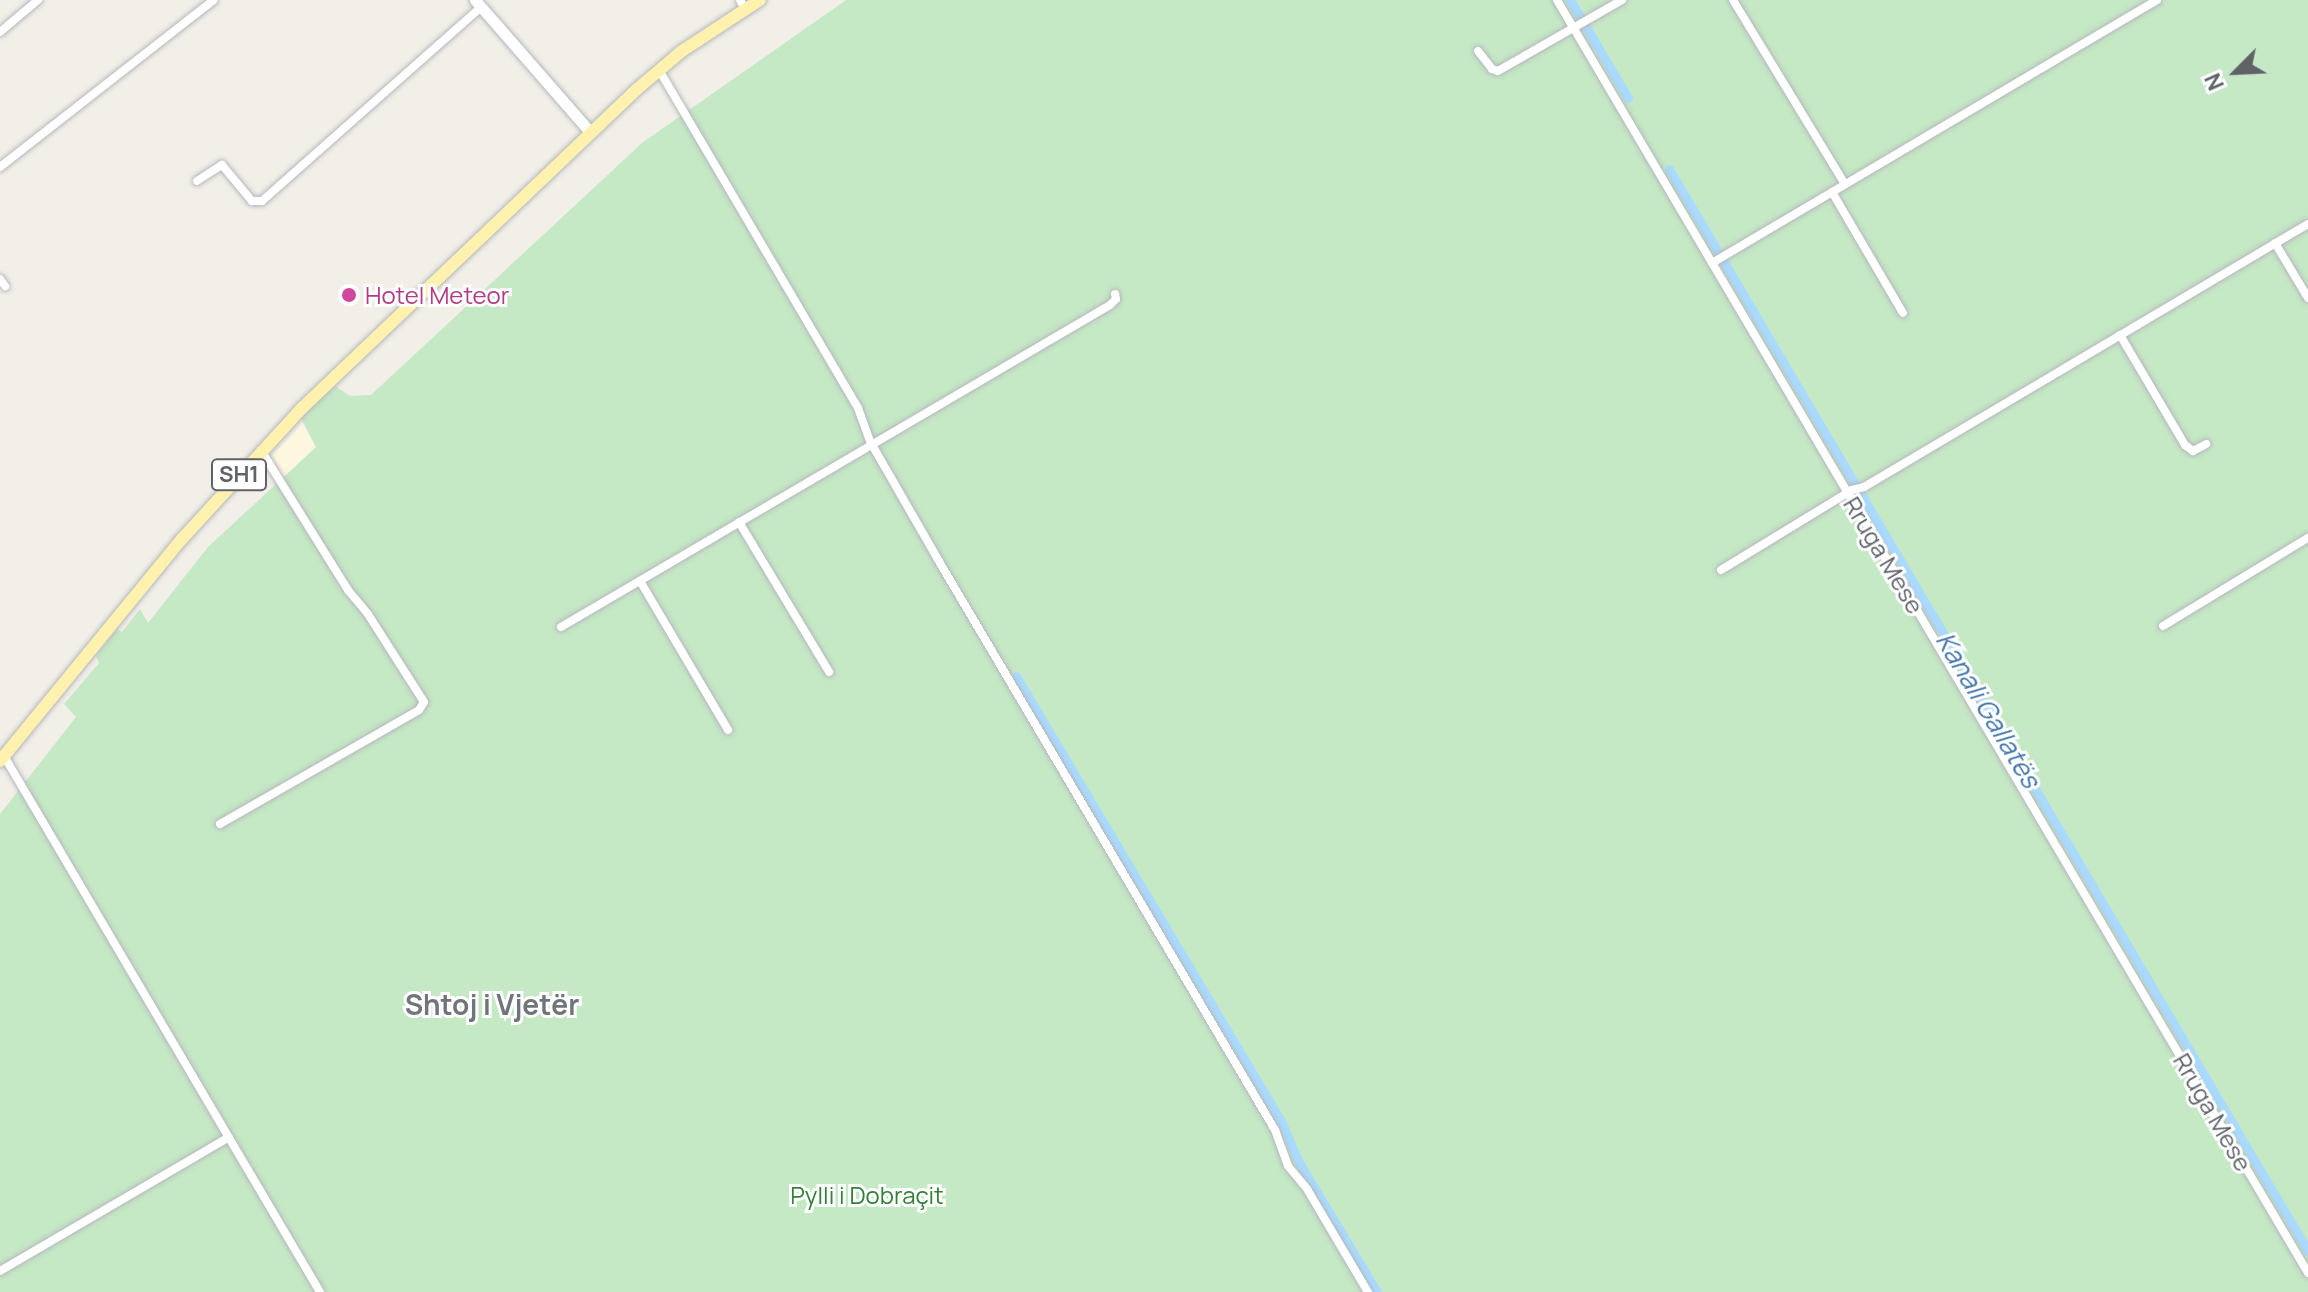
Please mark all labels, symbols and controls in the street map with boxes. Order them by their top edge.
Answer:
north arrow [2196,32,2276,112]
text: N [2197,68,2231,95]
place label: Hotel Meteor [365,281,509,309]
marker: Hotel Meteor [340,286,358,304]
road number: SH1 [211,457,267,493]
street label: Rruga Mese [1838,491,1930,619]
water label: Kanali Gallatës [1929,627,2047,793]
district label: Shtoj i Vjetër [405,987,579,1021]
street label: Rruga Mese [2168,1048,2258,1176]
park label: Pylli i Dobraçit [790,1181,944,1209]

